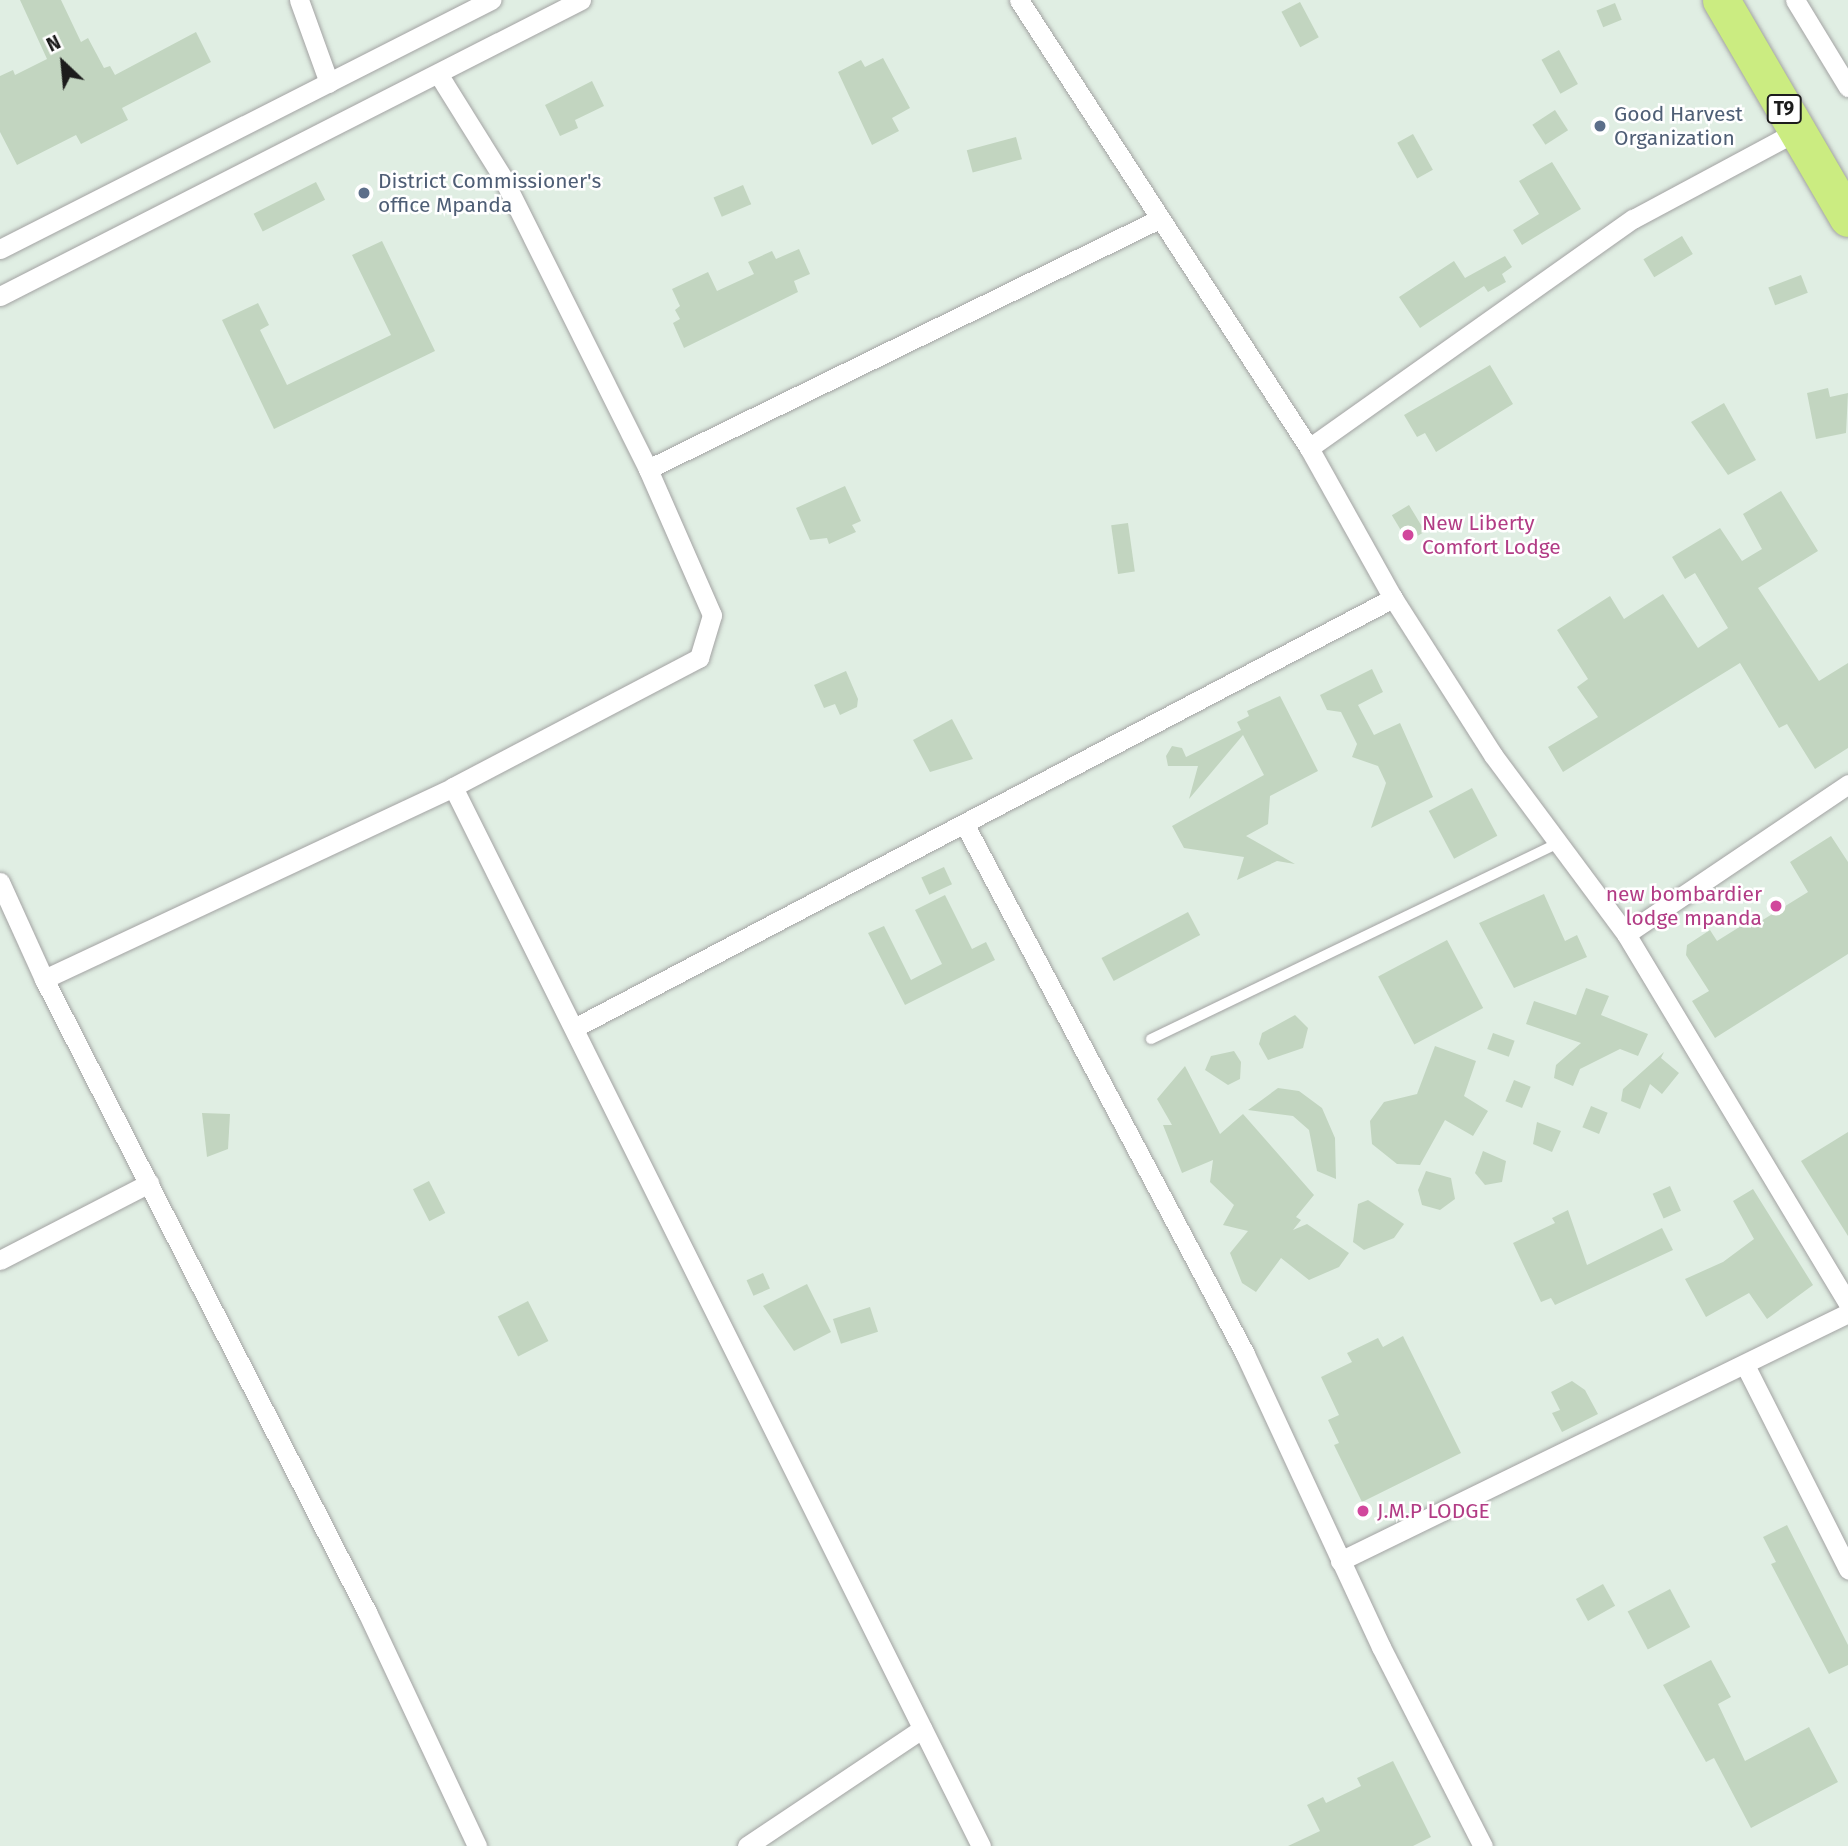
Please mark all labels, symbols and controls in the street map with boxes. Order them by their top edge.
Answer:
north arrow [28,28,98,98]
text: N [43,31,64,57]
road number: T9 [1766,94,1802,124]
place label: Good Harvest Organization [1614,101,1743,151]
marker: Good Harvest Organization [1592,118,1608,134]
place label: District Commissioner's office Mpanda [378,168,601,218]
marker: District Commissioner's office Mpanda [356,185,372,201]
place label: New Liberty Comfort Lodge [1422,510,1561,560]
marker: New Liberty Comfort Lodge [1400,527,1416,543]
place label: new bombardier lodge mpanda [1606,881,1762,931]
marker: new bombardier lodge mpanda [1768,898,1784,914]
place label: J.M.P LODGE [1377,1498,1490,1524]
marker: J.M.P LODGE [1355,1503,1371,1519]

